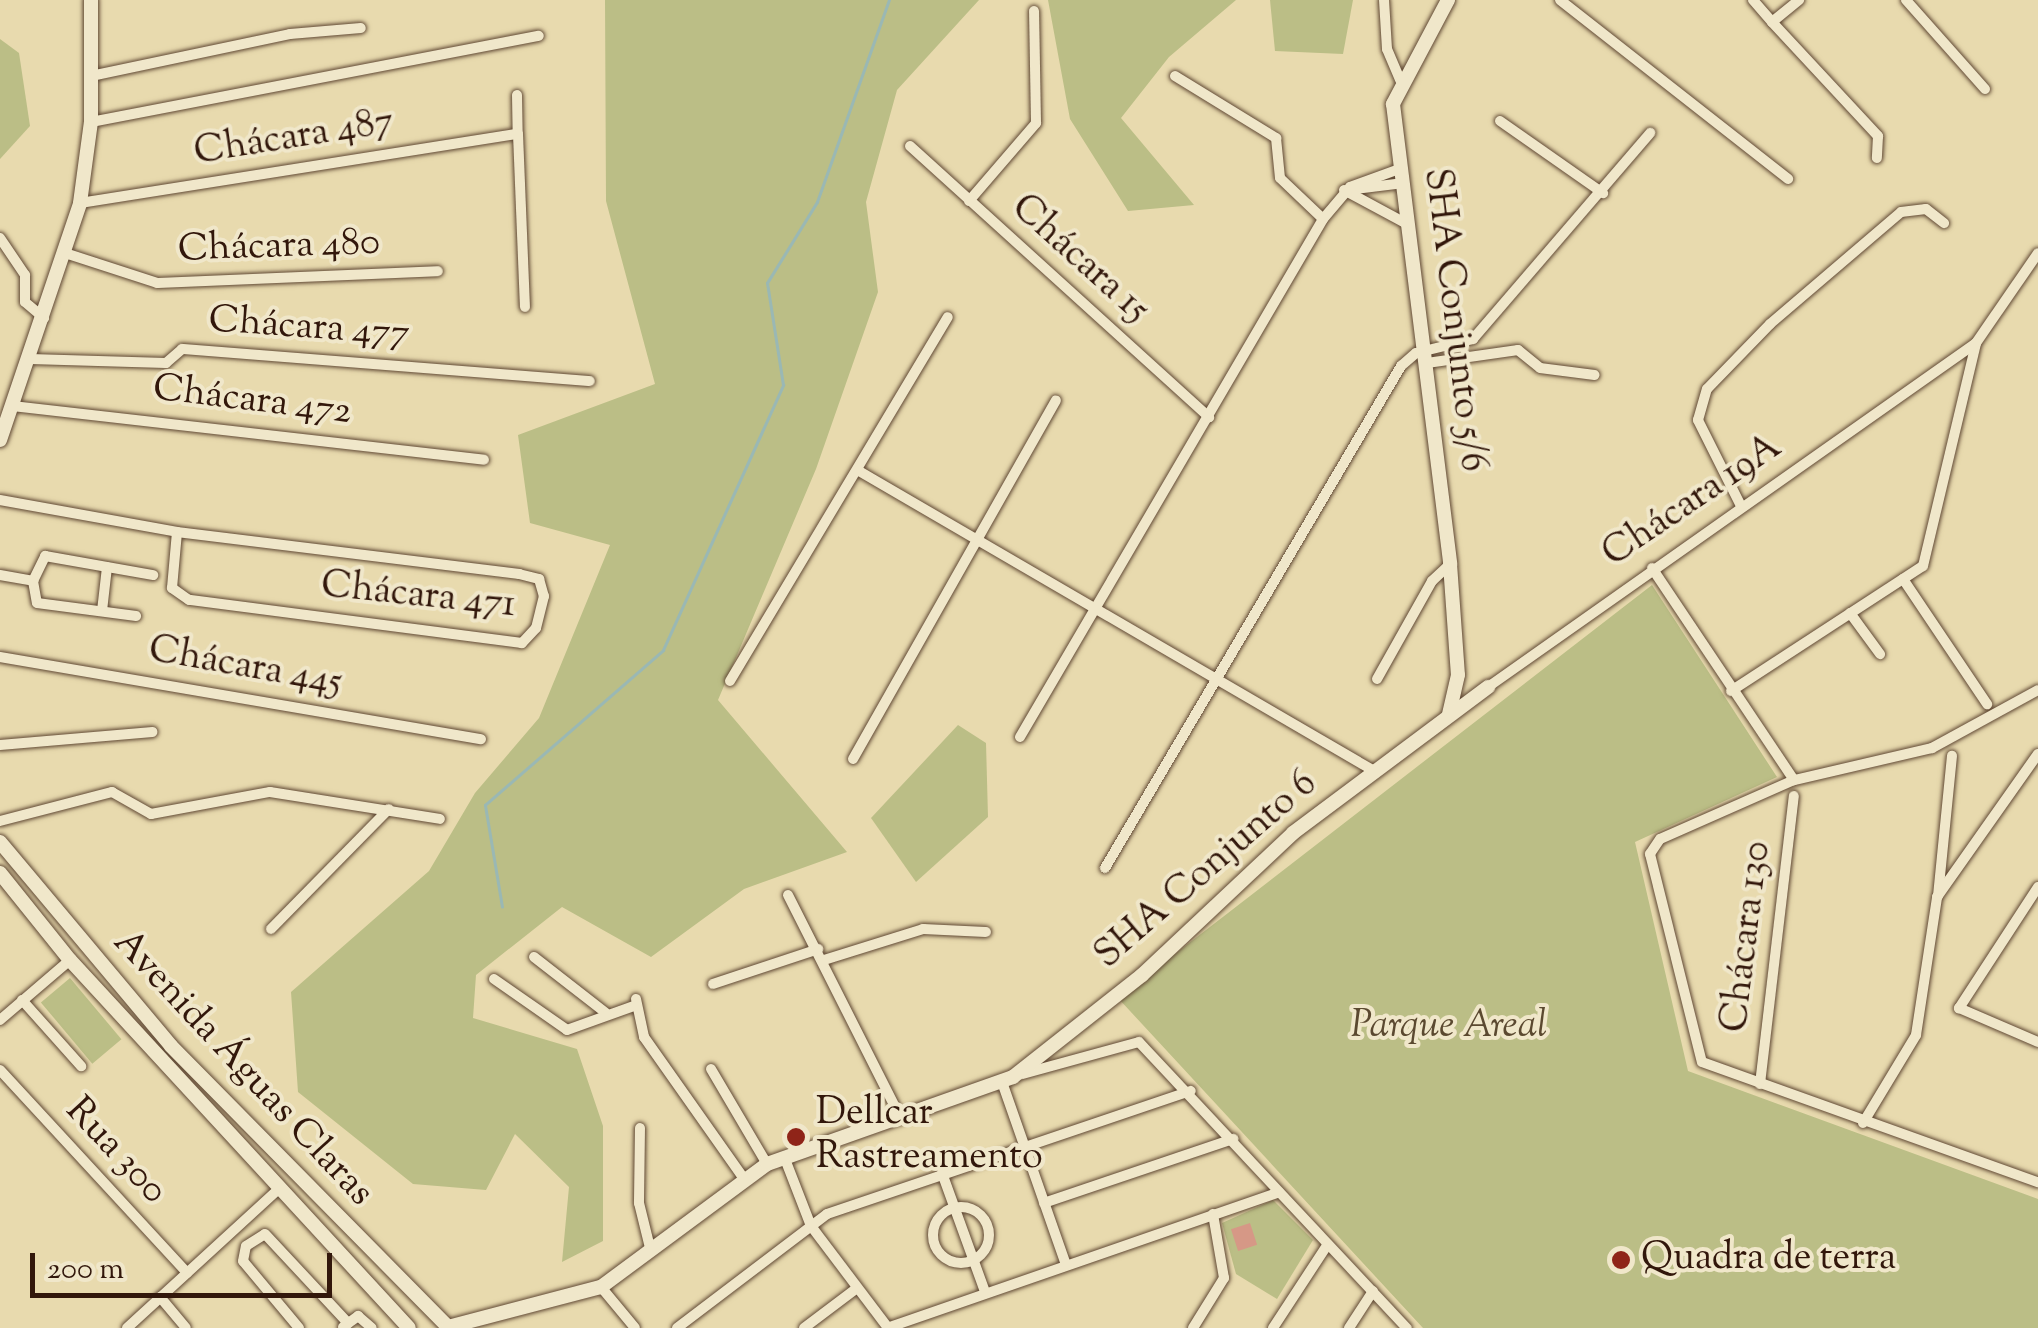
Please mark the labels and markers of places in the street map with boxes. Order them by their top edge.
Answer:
place label: Dellcar Rastreamento [816,1092,1043,1182]
marker: Dellcar Rastreamento [785,1126,807,1148]
place label: Quadra de terra [1641,1237,1896,1283]
marker: Quadra de terra [1610,1249,1632,1271]

